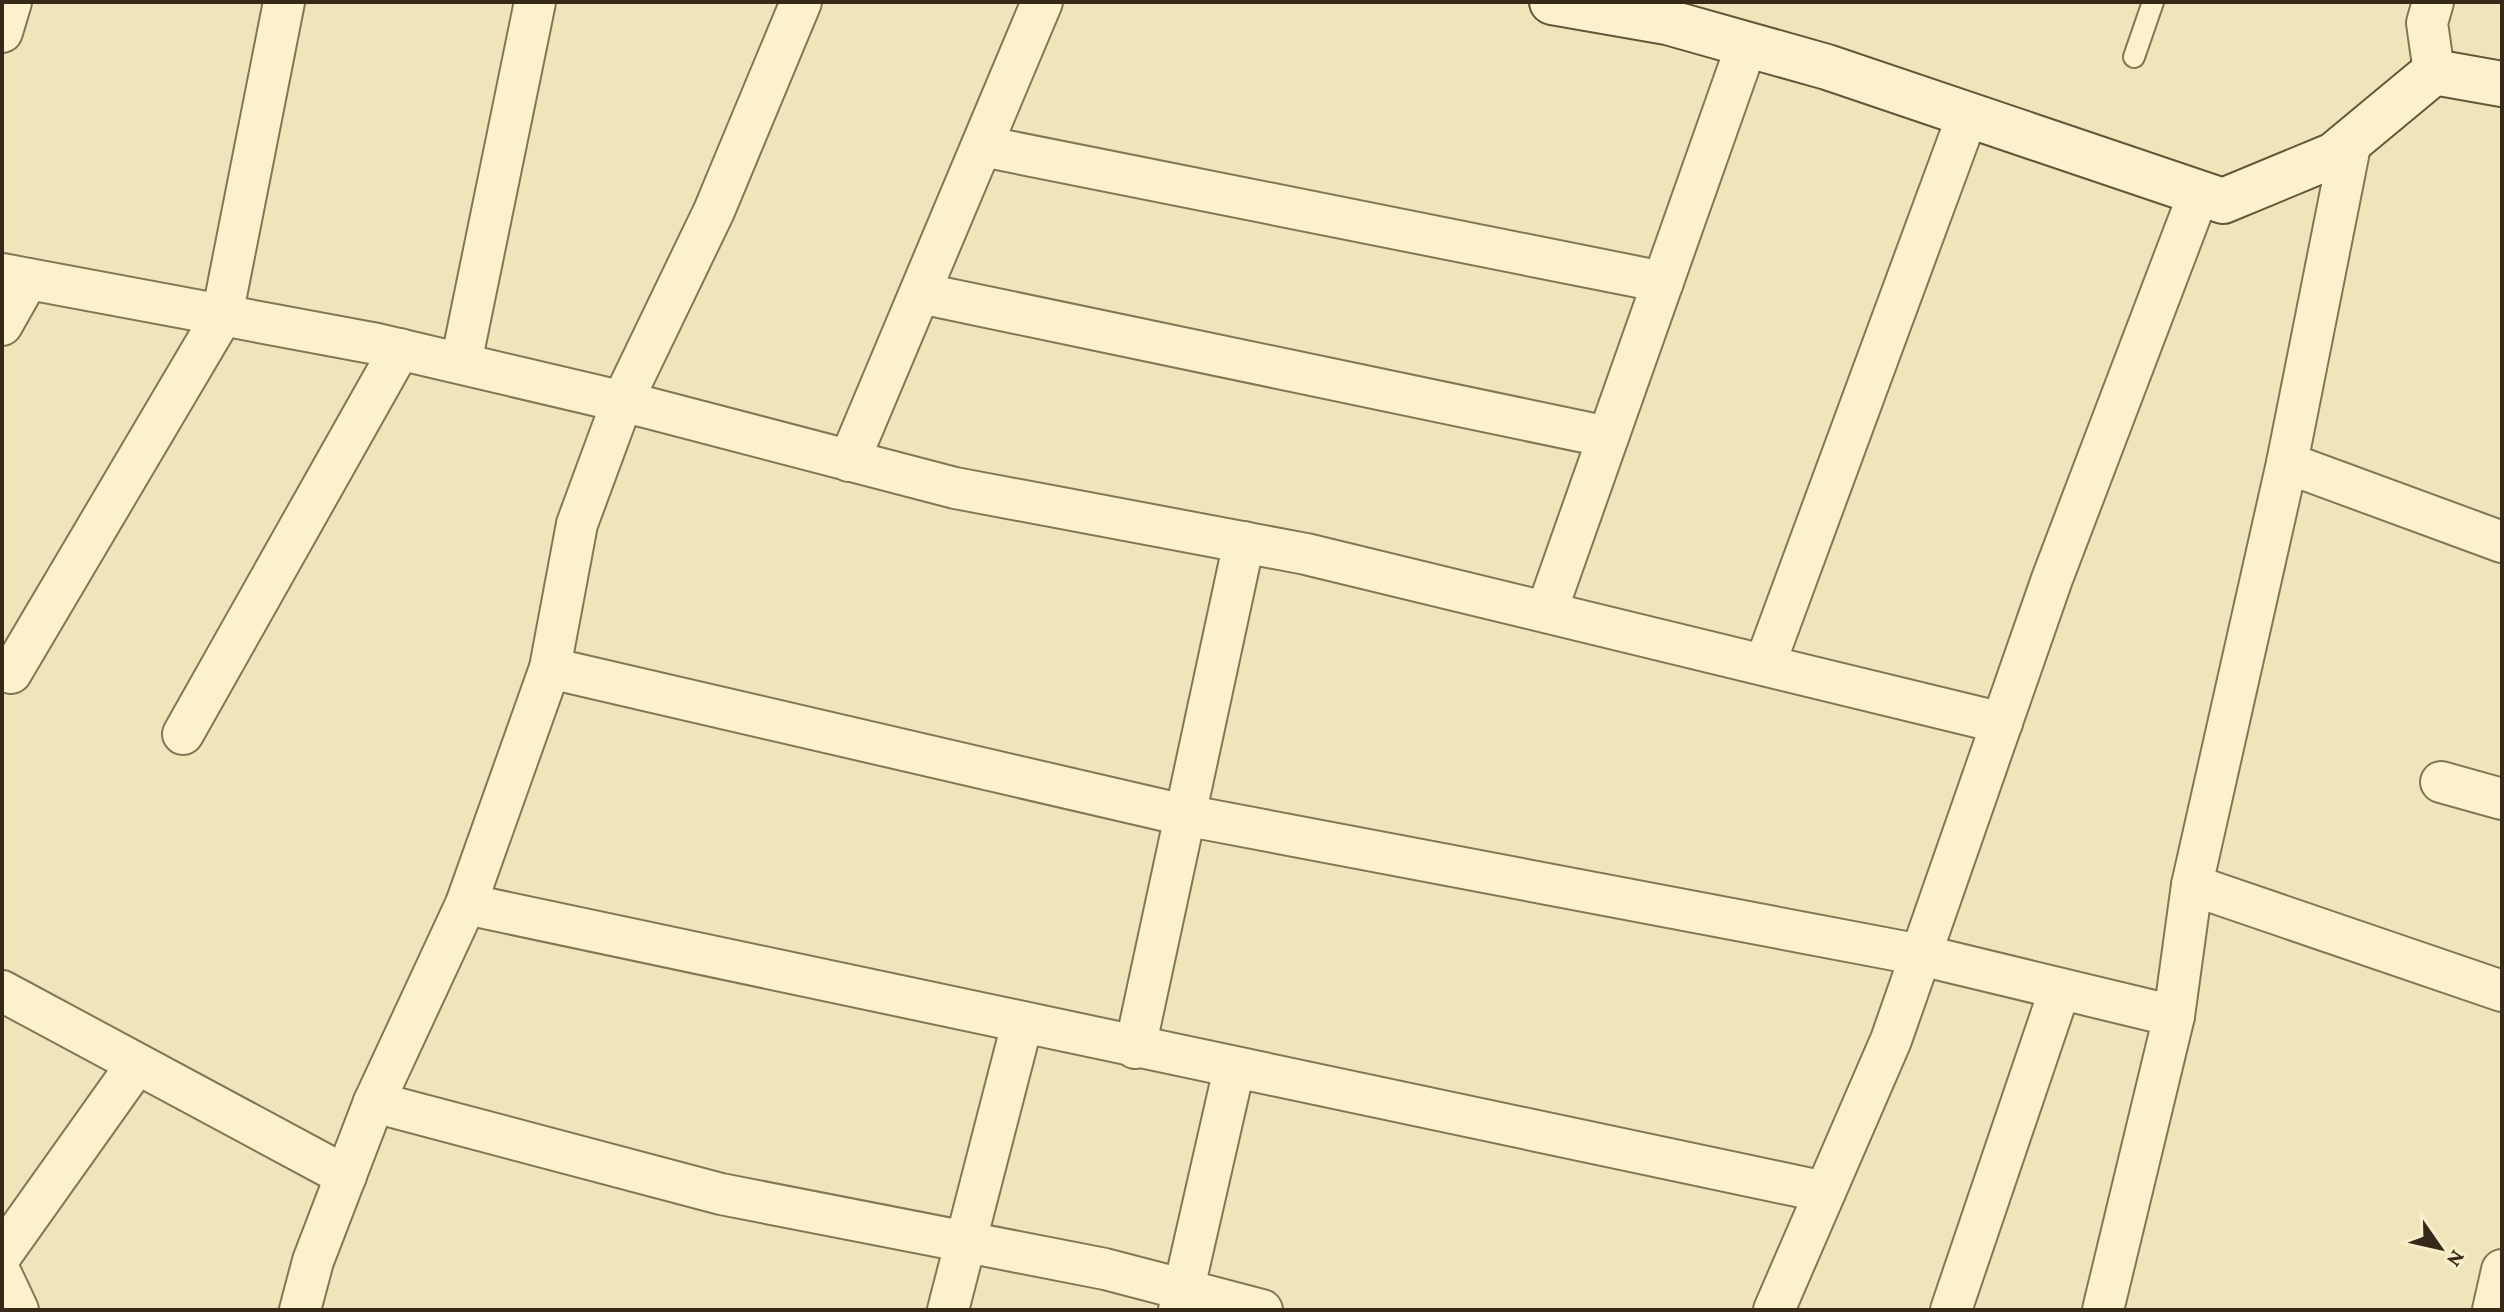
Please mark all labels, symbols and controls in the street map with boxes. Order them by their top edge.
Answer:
north arrow [2400,1208,2480,1288]
text: N [2442,1246,2471,1272]

